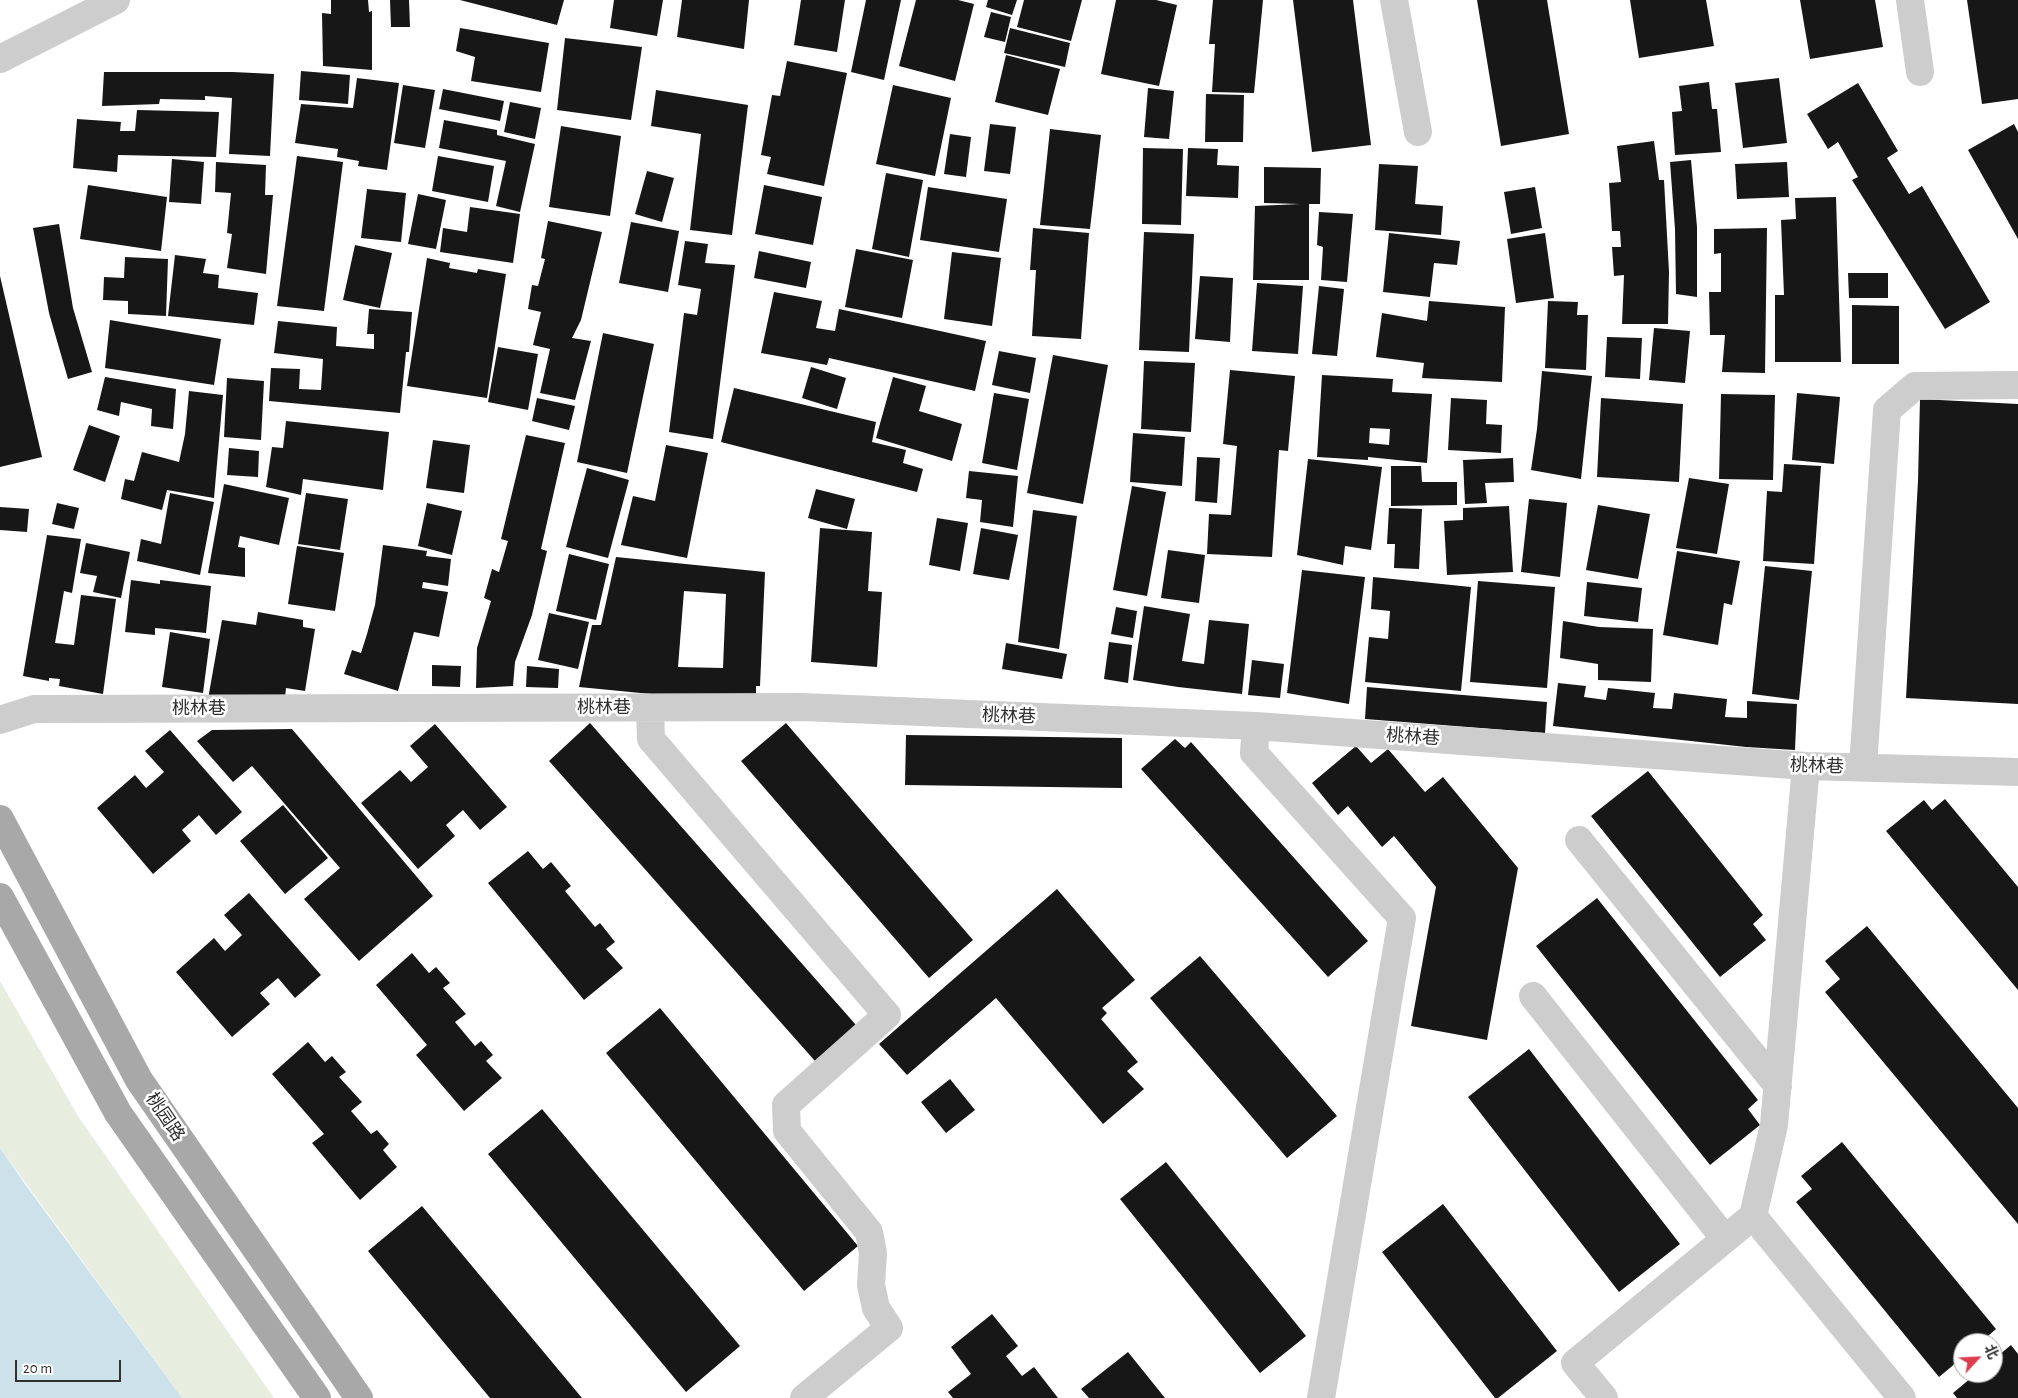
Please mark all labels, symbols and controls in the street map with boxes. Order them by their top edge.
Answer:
street label: 桃林巷 [577,697,631,719]
street label: 桃林巷 [172,698,226,720]
street label: 桃林巷 [982,704,1036,728]
street label: 桃林巷 [1385,724,1441,750]
street label: 桃林巷 [1790,754,1844,778]
street label: 桃园路 [141,1089,189,1145]
north arrow [1953,1333,2003,1383]
text: 北 [1981,1343,2000,1361]
scale bar [18,1350,124,1382]
text: 20 m [23,1361,52,1376]

